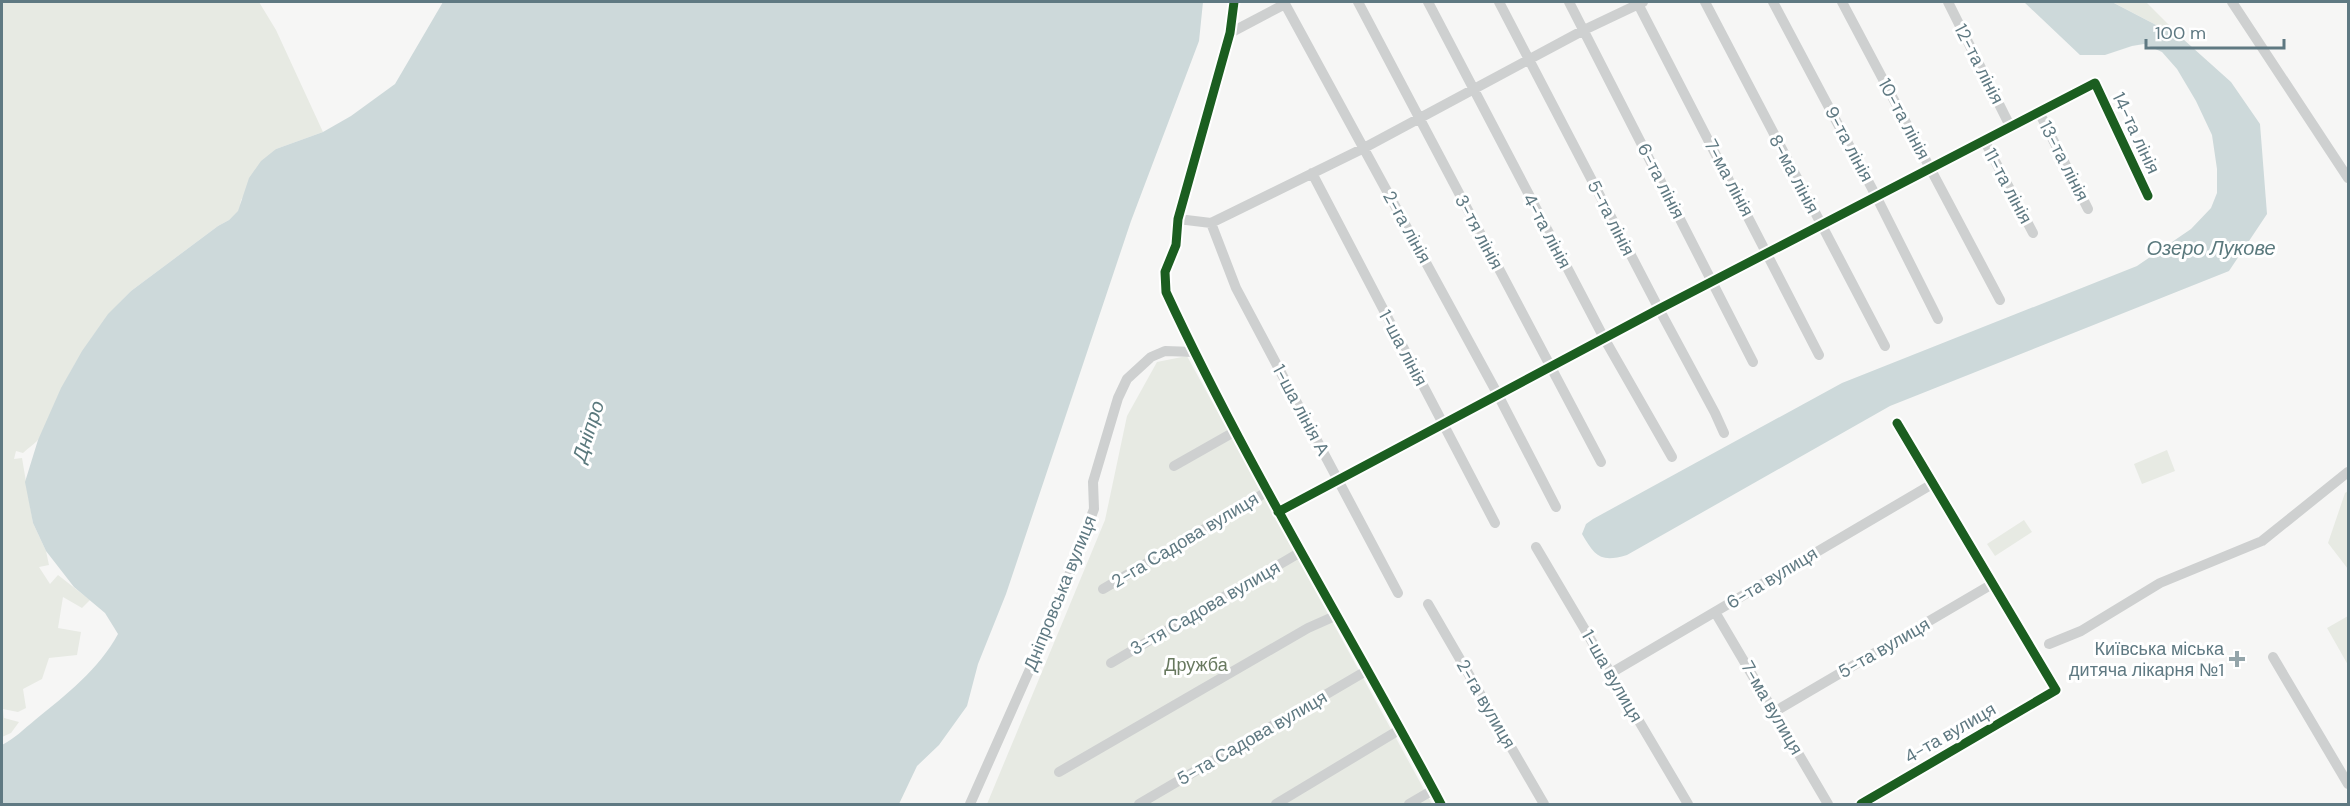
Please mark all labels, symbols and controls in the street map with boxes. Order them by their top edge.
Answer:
scale bar [2146,12,2284,50]
street label: 12-та лінія [1949,20,2009,108]
text: 100 m [2155,21,2206,45]
street label: 10-та лінія [1873,74,1935,164]
street label: 14-та лінія [2107,88,2165,178]
street label: 9-та лінія [1819,102,1879,186]
street label: 13-та лінія [2034,117,2094,205]
street label: 8-ма лінія [1763,130,1825,218]
street label: 7-ма лінія [1699,135,1759,221]
street label: 6-та лінія [1632,139,1690,223]
street label: 11-та лінія [1978,144,2038,228]
street label: 5-та лінія [1582,176,1640,260]
street label: 2-га лінія [1377,187,1437,267]
street label: 4-та лінія [1517,189,1577,273]
street label: 3-тя лінія [1449,190,1509,274]
water label: Озеро Лукове [2146,235,2276,261]
street label: 1-ша лінія [1373,306,1433,390]
street label: 1-ша лінія А [1267,360,1335,460]
water label: Дніпро [565,397,610,467]
street label: 2-га Садова вулиця [1107,487,1263,593]
street label: Дніпровська вулиця [1018,512,1102,674]
street label: 6-та вулиця [1722,541,1822,615]
street label: 3-тя Садова вулиця [1126,555,1284,661]
street label: 5-та вулиця [1834,612,1934,684]
street label: 1-ша вулиця [1576,625,1648,727]
place label: Київська міська дитяча лікарня №1 [2069,637,2225,682]
marker: Київська міська дитяча лікарня №1 [2228,650,2246,668]
park label: Дружба [1164,653,1229,677]
street label: 2-га вулиця [1451,655,1521,753]
street label: 7-ма вулиця [1736,657,1808,759]
street label: 5-та Садова вулиця [1172,685,1332,791]
street label: 4-та вулиця [1900,697,2000,769]

